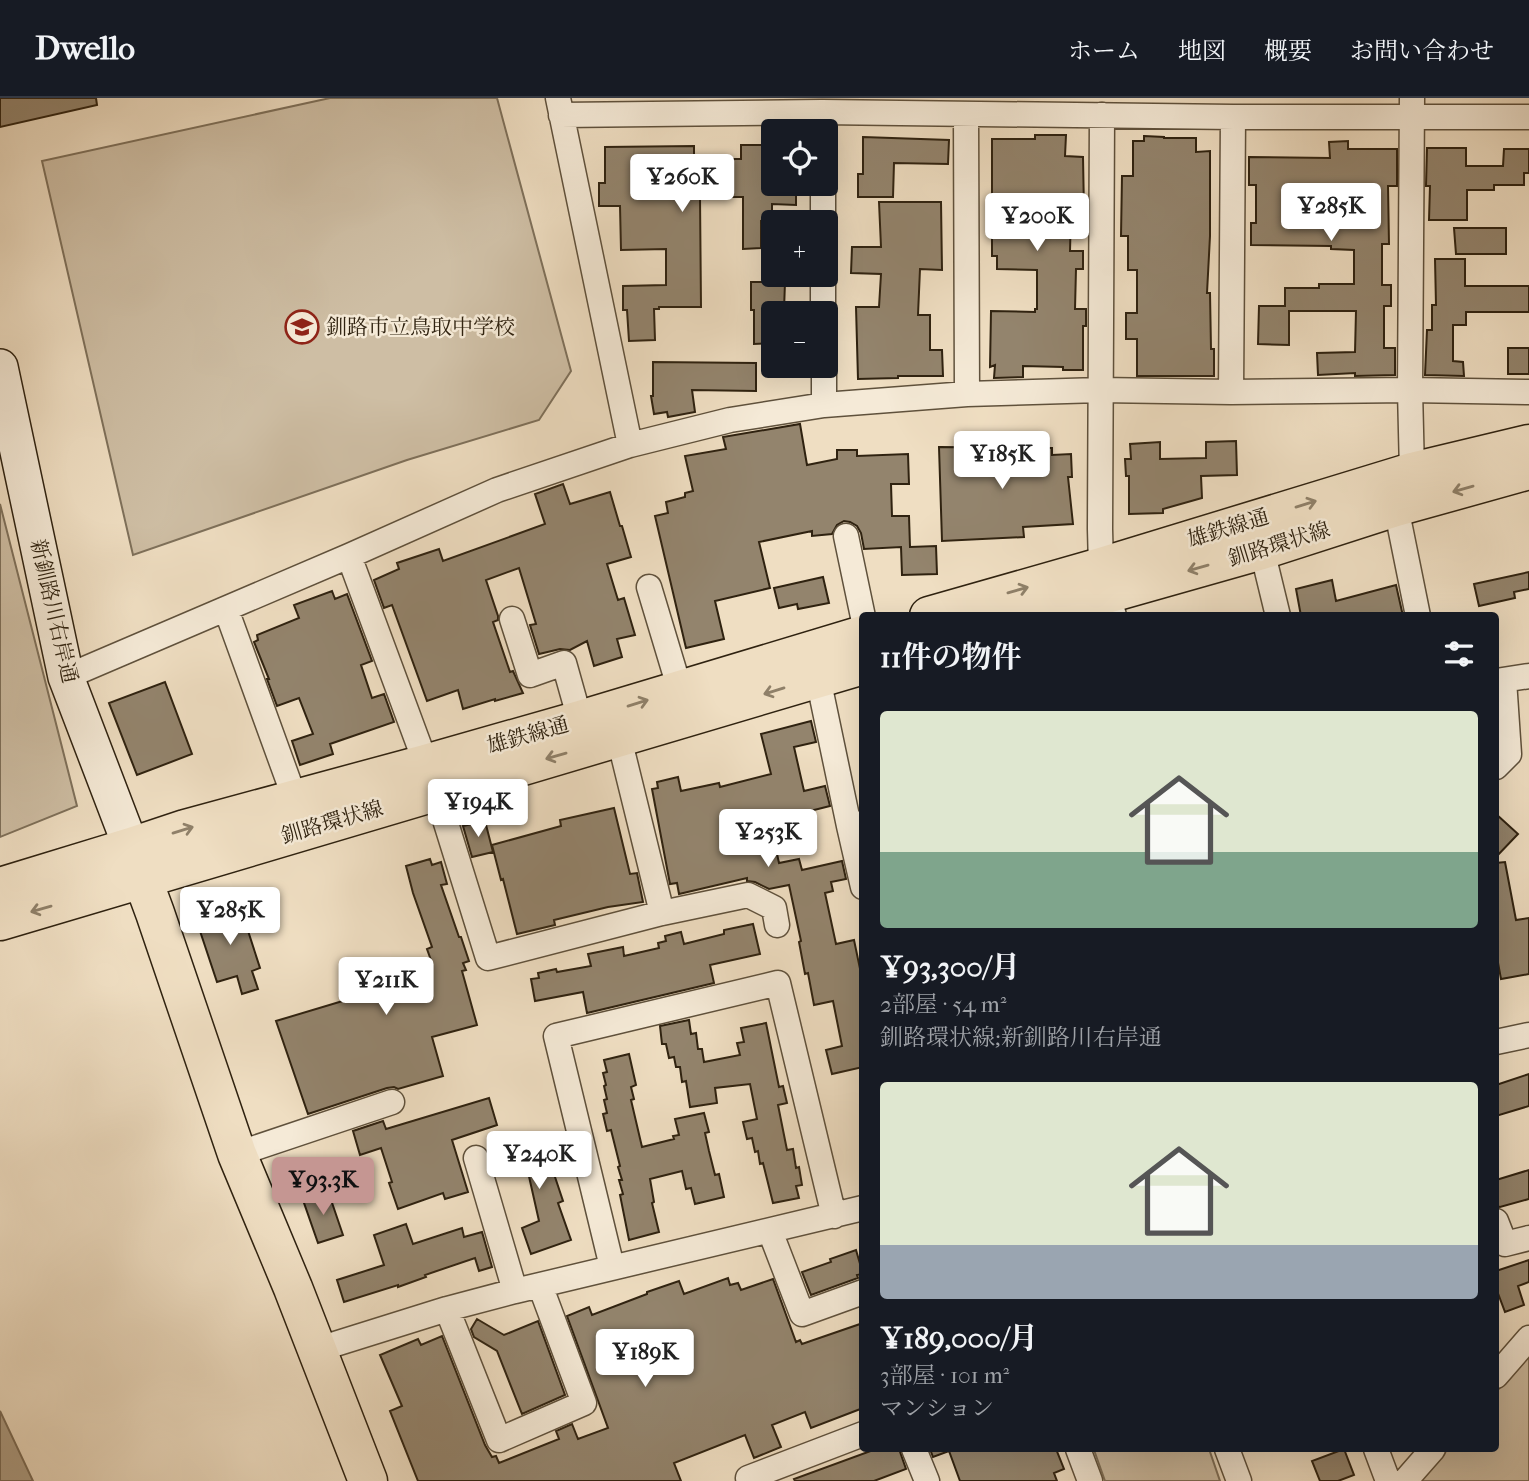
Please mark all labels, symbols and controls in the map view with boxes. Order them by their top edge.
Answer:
text: Dwello [35,29,135,68]
text: ホーム [1068,37,1140,65]
text: 地図 [1178,37,1226,65]
text: 概要 [1264,37,1312,65]
text: お問い合わせ [1350,37,1494,65]
map controls [761,119,838,378]
button: locate [761,119,838,196]
pin: ¥260K [633,155,731,214]
text: ¥260K [646,163,718,190]
pin: ¥285K [1282,184,1380,243]
text: ¥285K [1297,192,1365,219]
pin: ¥200K [988,194,1086,253]
text: ¥200K [1001,202,1073,229]
button: + [761,210,838,287]
button: − [761,301,838,378]
school or university icon: 釧路市立鳥取中学校 [283,308,321,346]
place label: 釧路市立鳥取中学校 [326,315,515,339]
pin: ¥185K [953,432,1051,491]
text: ¥185K [970,440,1034,467]
one-way arrow [1452,483,1474,496]
one-way arrow [1295,497,1317,510]
street label: 雄鉄線通 [1184,504,1272,552]
street label: 釧路環状線 [1225,517,1333,571]
street label: 新釧路川右岸通 [26,537,82,685]
one-way arrow [1187,562,1209,575]
one-way arrow [1007,583,1029,596]
icon: filters [1440,635,1478,673]
text: 11件の物件 [880,640,1021,675]
one-way arrow [763,686,785,699]
one-way arrow [626,695,648,708]
street label: 雄鉄線通 [484,712,572,758]
one-way arrow [545,751,567,764]
icon: home [1116,757,1242,883]
pin: ¥194K [429,780,527,839]
text: ¥194K [444,788,512,815]
street label: 釧路環状線 [278,796,386,848]
pin: ¥253K [719,810,817,869]
text: ¥253K [735,818,801,845]
one-way arrow [171,823,193,835]
pin: ¥285K [181,888,279,947]
text: ¥285K [196,896,264,923]
one-way arrow [31,903,53,916]
text: ¥93,300/月 [880,950,1020,985]
pin: ¥211K [337,958,435,1017]
text: ¥211K [355,966,417,993]
text: 2部屋 · 54 m² [880,991,1006,1018]
text: 釧路環状線;新釧路川右岸通 [880,1024,1162,1051]
icon: home [1116,1128,1242,1254]
pin: ¥240K [490,1132,588,1191]
text: ¥240K [503,1140,575,1167]
pin: ¥93.3K [266,1158,380,1217]
text: ¥93.3K [288,1166,358,1193]
text: ¥189,000/月 [880,1321,1038,1356]
pin: ¥189K [596,1330,694,1389]
text: ¥189K [612,1338,678,1365]
text: 3部屋 · 101 m² [880,1362,1009,1389]
text: マンション [880,1395,994,1422]

